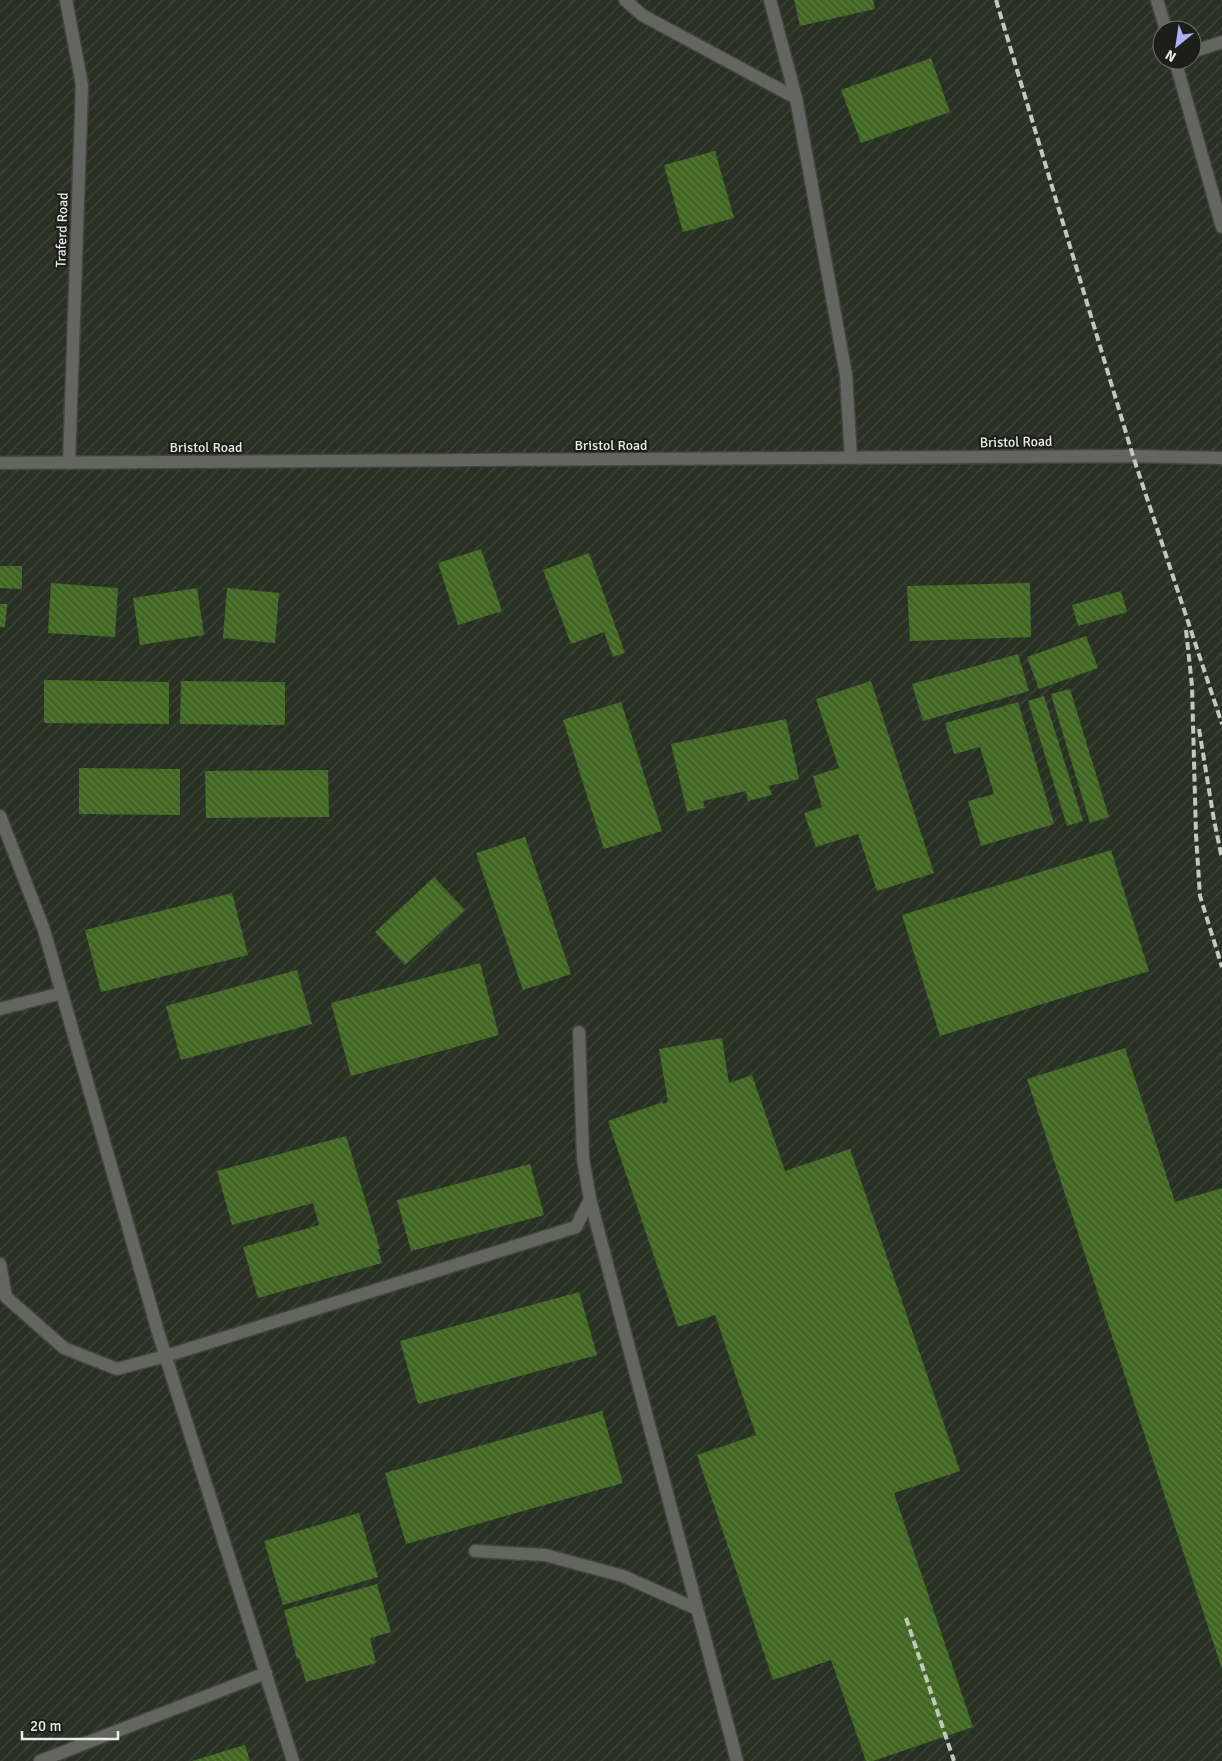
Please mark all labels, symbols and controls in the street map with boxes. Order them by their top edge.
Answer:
north arrow [1152,20,1202,70]
text: N [1162,46,1179,66]
street label: Traferd Road [52,192,72,268]
street label: Bristol Road [979,433,1053,451]
street label: Bristol Road [575,437,647,454]
street label: Bristol Road [170,439,242,456]
scale bar [22,1708,119,1740]
text: 20 m [30,1717,61,1735]

